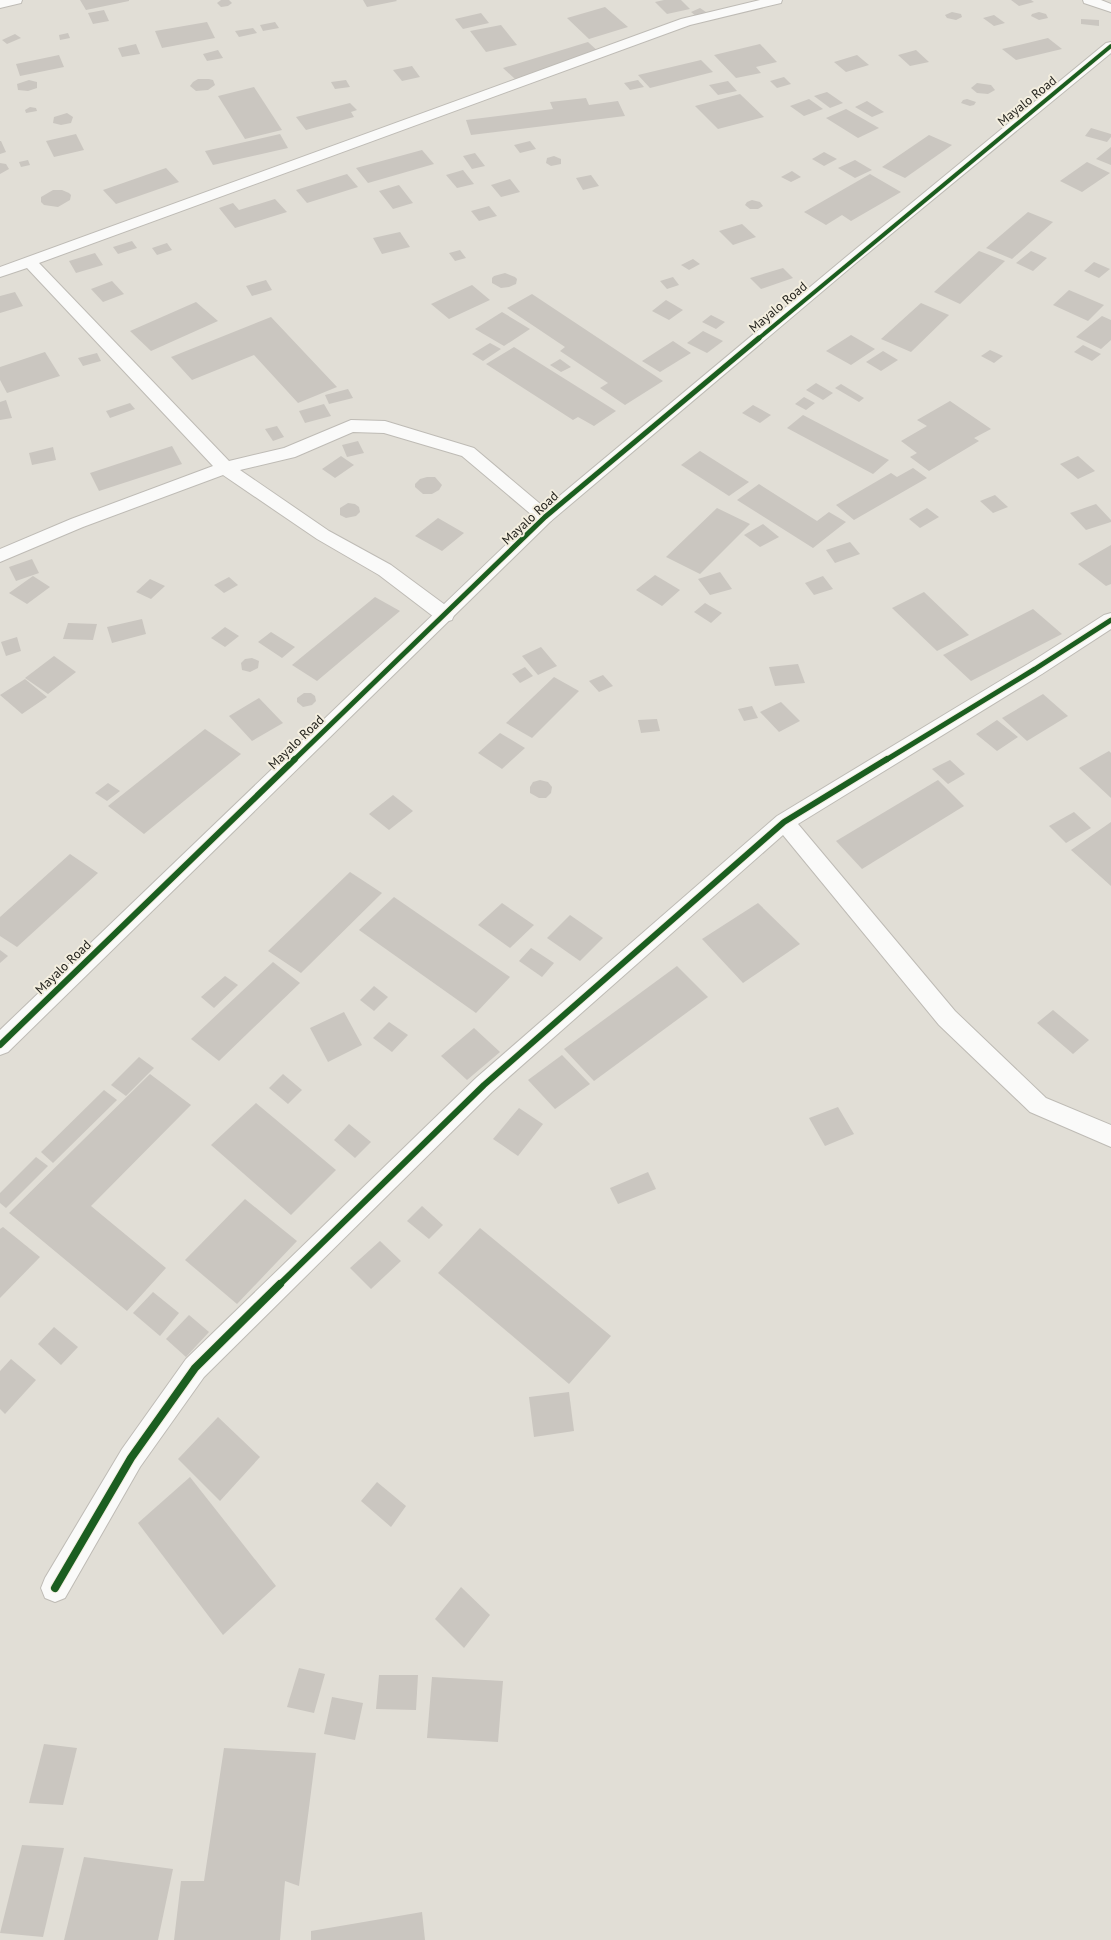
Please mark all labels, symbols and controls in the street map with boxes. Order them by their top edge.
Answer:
street label: Mayalo Road [994,72,1060,130]
street label: Mayalo Road [745,278,811,336]
street label: Mayalo Road [498,488,562,548]
street label: Mayalo Road [265,711,327,773]
street label: Mayalo Road [32,936,94,998]

